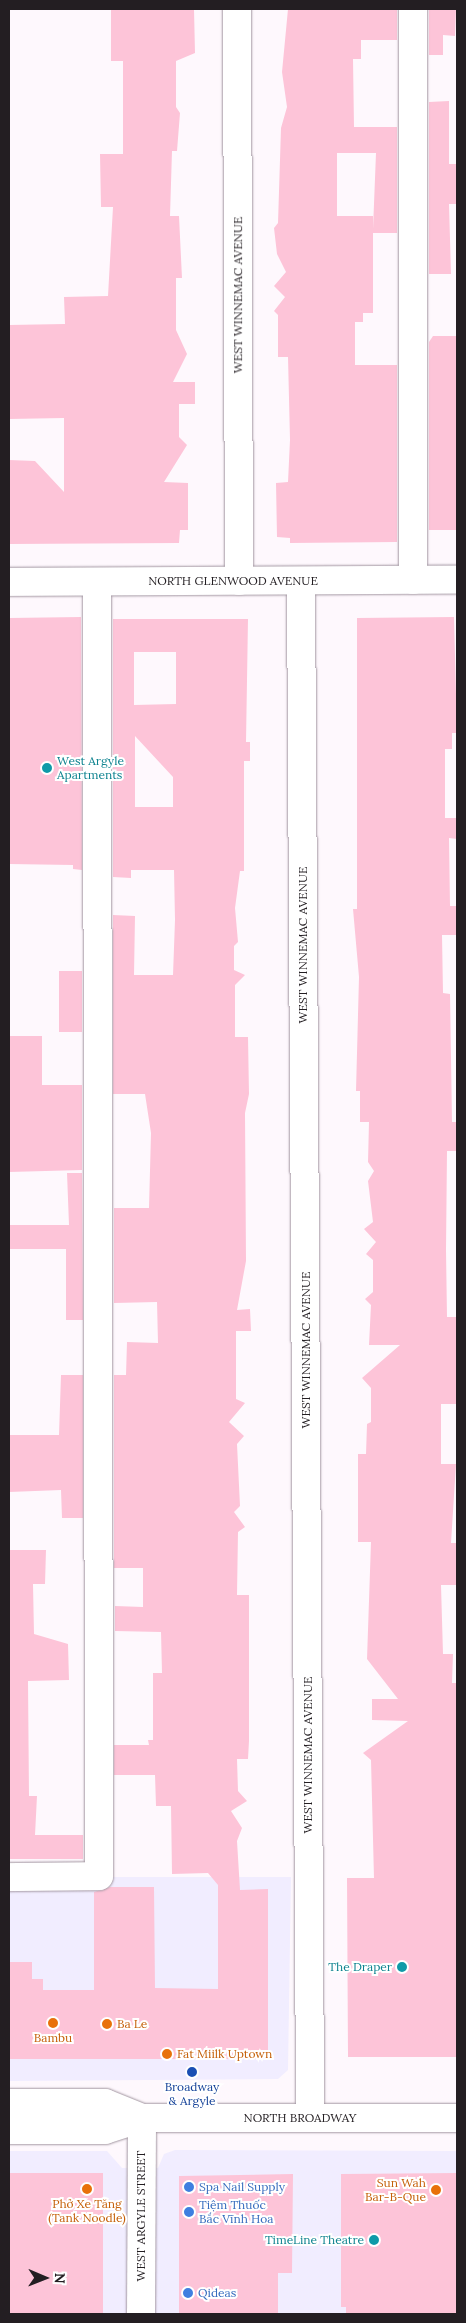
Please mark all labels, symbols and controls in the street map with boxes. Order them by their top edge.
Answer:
street label: WEST WINNEMAC AVENUE [231,217,245,373]
street label: NORTH GLENWOOD AVENUE [148,574,318,588]
place label: West Argyle Apartments [57,754,124,782]
marker: West Argyle Apartments [41,762,53,774]
street label: WEST WINNEMAC AVENUE [296,867,310,1023]
street label: WEST WINNEMAC AVENUE [299,1272,313,1428]
street label: WEST WINNEMAC AVENUE [301,1677,315,1833]
place label: The Draper [328,1960,392,1974]
marker: The Draper [396,1961,408,1973]
marker: Bambu [47,2017,59,2029]
place label: Ba Le [117,2017,147,2031]
marker: Ba Le [101,2018,113,2030]
place label: Bambu [34,2031,72,2045]
place label: Fat Miilk Uptown [177,2047,272,2061]
marker: Fat Miilk Uptown [161,2048,173,2060]
marker: Broadway & Argyle [186,2066,198,2078]
place label: Broadway & Argyle [165,2080,219,2108]
street label: NORTH BROADWAY [244,2111,356,2125]
street label: WEST ARGYLE STREET [134,2150,148,2282]
place label: Sun Wah Bar-B-Que [365,2176,426,2204]
place label: Spa Nail Supply [199,2180,285,2194]
marker: Spa Nail Supply [183,2181,195,2193]
marker: Phở Xe Tăng (Tank Noodle) [81,2183,93,2195]
marker: Sun Wah Bar-B-Que [430,2184,442,2196]
place label: Phở Xe Tăng (Tank Noodle) [48,2197,126,2225]
place label: Tiệm Thuốc Bắc Vĩnh Hoa [199,2198,273,2226]
marker: Tiệm Thuốc Bắc Vĩnh Hoa [183,2206,195,2218]
place label: TimeLine Theatre [265,2233,364,2247]
marker: TimeLine Theatre [368,2234,380,2246]
north arrow [20,2253,70,2303]
text: N [51,2273,69,2284]
place label: Qideas [198,2286,236,2300]
marker: Qideas [182,2287,194,2299]

